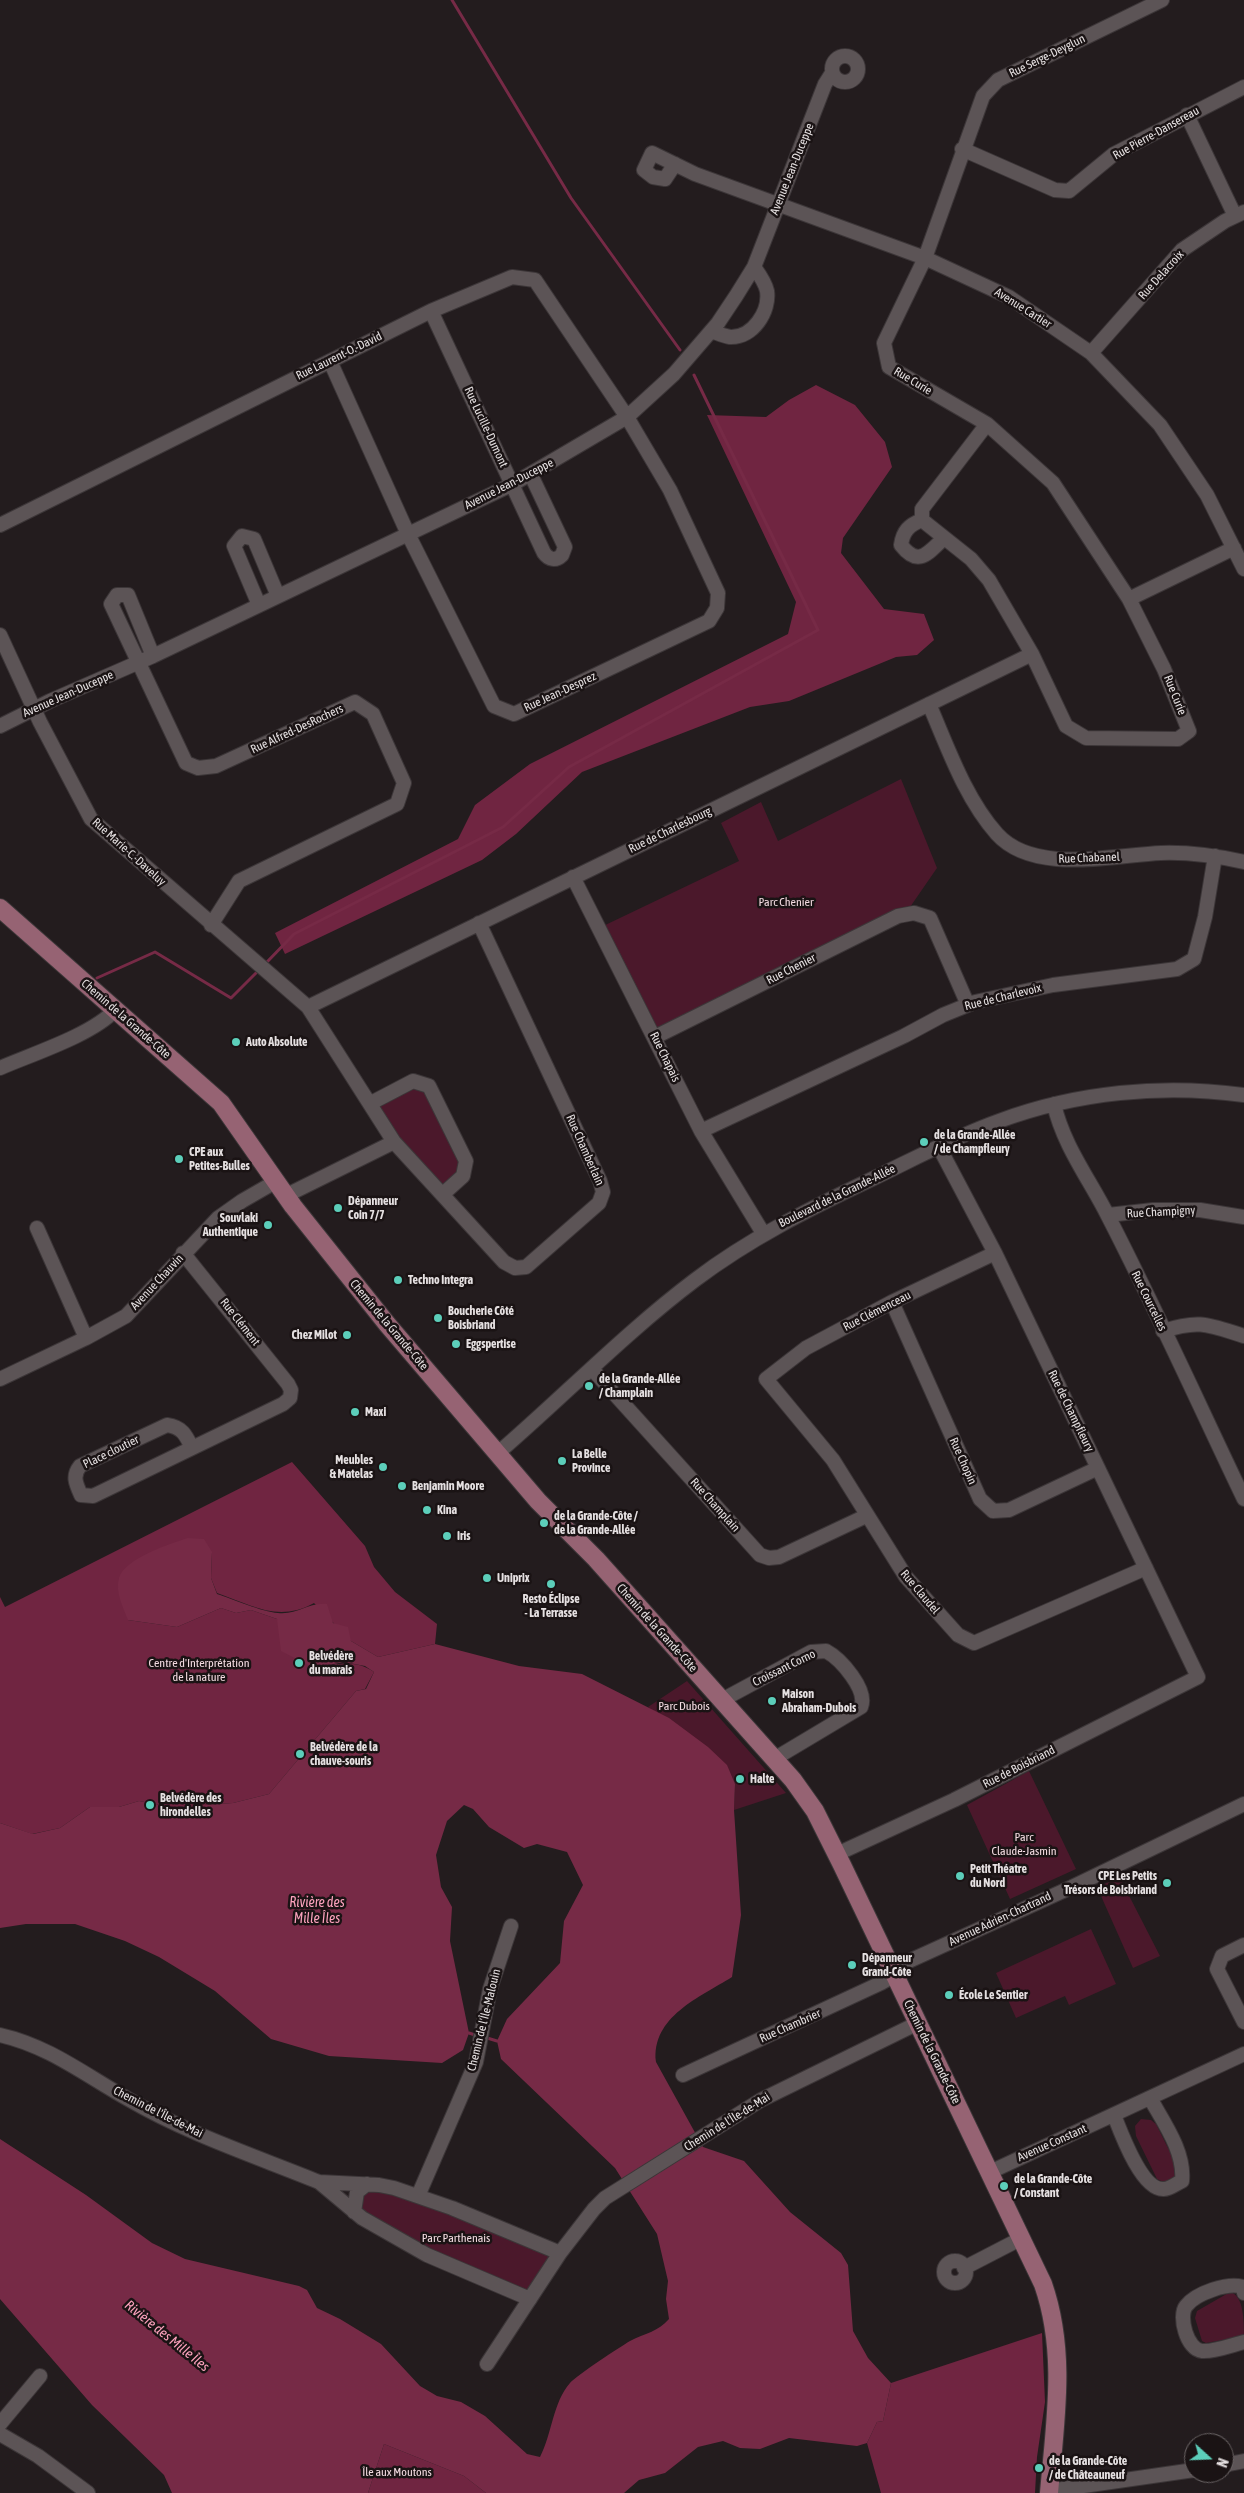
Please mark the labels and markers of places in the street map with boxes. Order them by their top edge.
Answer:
place label: Auto Absolute [246,1035,307,1049]
marker: Auto Absolute [230,1036,242,1048]
place label: de la Grande-Allée / de Champfleury [934,1128,1015,1156]
marker: de la Grande-Allée / de Champfleury [918,1136,930,1148]
place label: CPE aux Petites-Bulles [189,1145,250,1173]
marker: CPE aux Petites-Bulles [173,1153,185,1165]
place label: Dépanneur Coin 7/7 [348,1194,398,1222]
marker: Dépanneur Coin 7/7 [332,1202,344,1214]
place label: Souvlaki Authentique [203,1211,258,1239]
marker: Souvlaki Authentique [262,1219,274,1231]
place label: Techno Integra [408,1273,473,1287]
marker: Techno Integra [392,1274,404,1286]
place label: Boucherie Côté Boisbriand [448,1304,514,1332]
marker: Boucherie Côté Boisbriand [432,1312,444,1324]
place label: Chez Milot [291,1328,337,1342]
marker: Chez Milot [341,1329,353,1341]
place label: Eggspertise [466,1337,516,1351]
marker: Eggspertise [450,1338,462,1350]
place label: de la Grande-Allée / Champlain [599,1372,680,1400]
marker: de la Grande-Allée / Champlain [583,1380,595,1392]
place label: Maxi [365,1405,386,1419]
marker: Maxi [349,1406,361,1418]
place label: La Belle Province [572,1447,610,1475]
place label: Meubles & Matelas [330,1453,373,1481]
marker: La Belle Province [556,1455,568,1467]
marker: Meubles & Matelas [377,1461,389,1473]
place label: Benjamin Moore [412,1479,484,1493]
marker: Benjamin Moore [396,1480,408,1492]
place label: Kina [437,1503,457,1517]
marker: Kina [421,1504,433,1516]
place label: de la Grande-Côte / de la Grande-Allée [554,1509,638,1537]
marker: de la Grande-Côte / de la Grande-Allée [538,1517,550,1529]
place label: Iris [457,1529,471,1543]
marker: Iris [441,1530,453,1542]
place label: Uniprix [497,1571,529,1585]
marker: Uniprix [481,1572,493,1584]
marker: Resto Éclipse - La Terrasse [545,1578,557,1590]
place label: Resto Éclipse - La Terrasse [522,1592,580,1620]
place label: Belvédère du marais [309,1649,354,1677]
marker: Belvédère du marais [293,1657,305,1669]
place label: Maison Abraham-Dubois [782,1687,856,1715]
marker: Maison Abraham-Dubois [766,1695,778,1707]
place label: Belvédère de la chauve-souris [310,1740,378,1768]
marker: Belvédère de la chauve-souris [294,1748,306,1760]
place label: Halte [750,1772,775,1786]
marker: Halte [734,1773,746,1785]
place label: Belvédère des hirondelles [160,1791,222,1819]
marker: Belvédère des hirondelles [144,1799,156,1811]
place label: Petit Théatre du Nord [970,1862,1027,1890]
place label: CPE Les Petits Trésors de Boisbriand [1064,1869,1157,1897]
marker: Petit Théatre du Nord [954,1870,966,1882]
marker: CPE Les Petits Trésors de Boisbriand [1161,1877,1173,1889]
place label: Dépanneur Grand-Côte [862,1951,912,1979]
marker: Dépanneur Grand-Côte [846,1959,858,1971]
place label: École Le Sentier [959,1988,1028,2002]
marker: École Le Sentier [943,1989,955,2001]
place label: de la Grande-Côte / Constant [1014,2172,1092,2200]
marker: de la Grande-Côte / Constant [998,2180,1010,2192]
place label: de la Grande-Côte / de Châteauneuf [1049,2454,1127,2482]
marker: de la Grande-Côte / de Châteauneuf [1033,2462,1045,2474]

